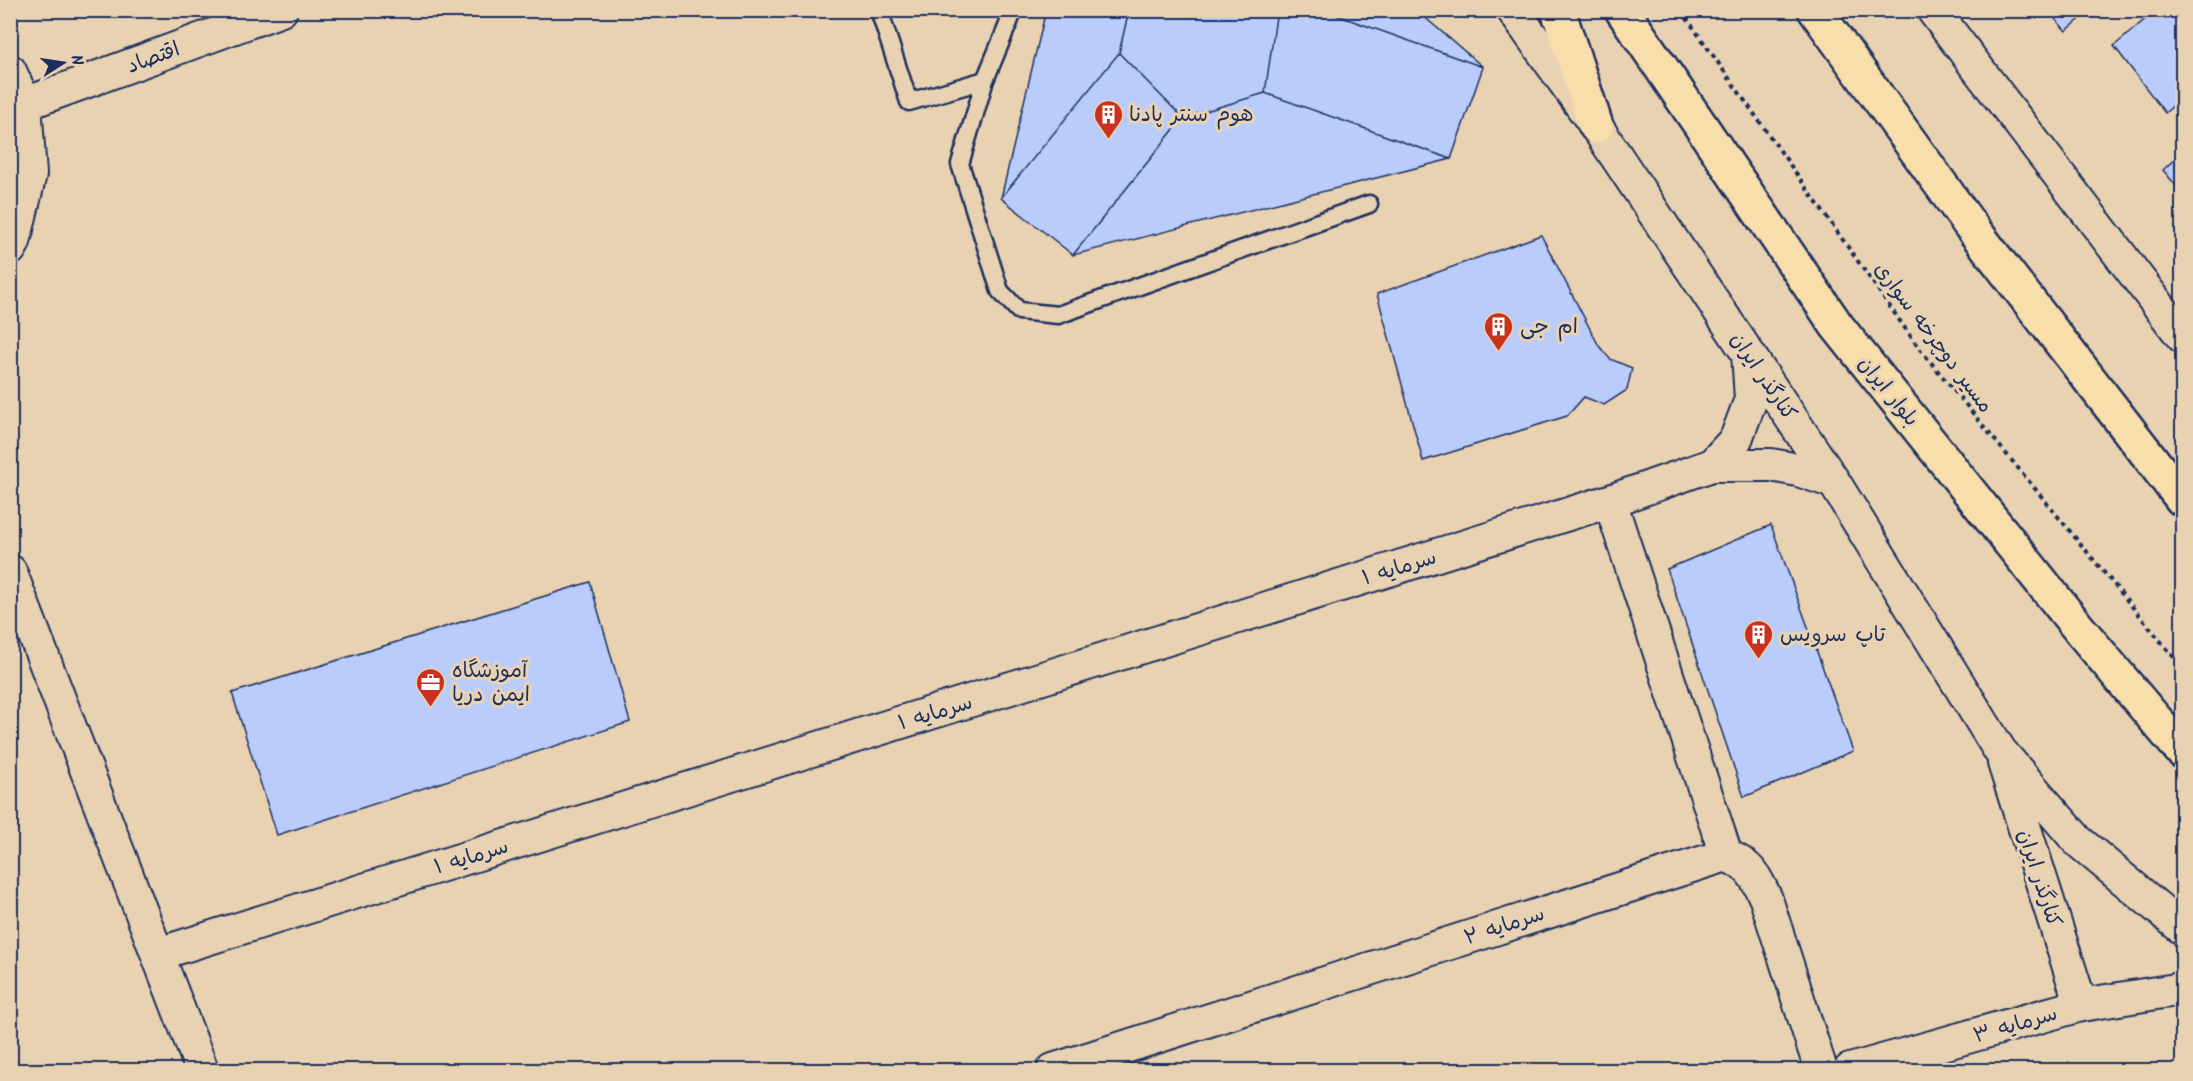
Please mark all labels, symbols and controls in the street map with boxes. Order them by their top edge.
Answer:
north arrow [33,33,93,93]
street label: اقتصاد [122,34,185,83]
text: N [63,53,89,68]
building icon: هوم سنتر پادنا [1092,98,1124,140]
place label: هوم سنتر پادنا [1129,99,1253,132]
street label: مسیر دوچرخه سواری [1865,255,2001,421]
building icon: ام جی [1483,310,1515,352]
place label: ام جی [1520,311,1578,344]
street label: کنارگذر ایران [1721,326,1805,428]
street label: بلوار ایران [1849,349,1927,434]
street label: سرمایه ۱ [1358,541,1441,595]
building icon: تاپ سرویس [1743,618,1775,660]
place label: تاپ سرویس [1780,619,1886,652]
place label: آموزشگاه ایمن دریا [452,655,530,712]
office icon: آموزشگاه ایمن دریا [415,666,447,708]
street label: سرمایه ۱ [894,686,977,740]
street label: کنارگذر ایران [2007,826,2070,931]
street label: سرمایه ۱ [430,830,513,884]
street label: سرمایه ۲ [1460,898,1549,955]
street label: سرمایه ۳ [1970,998,2061,1053]

